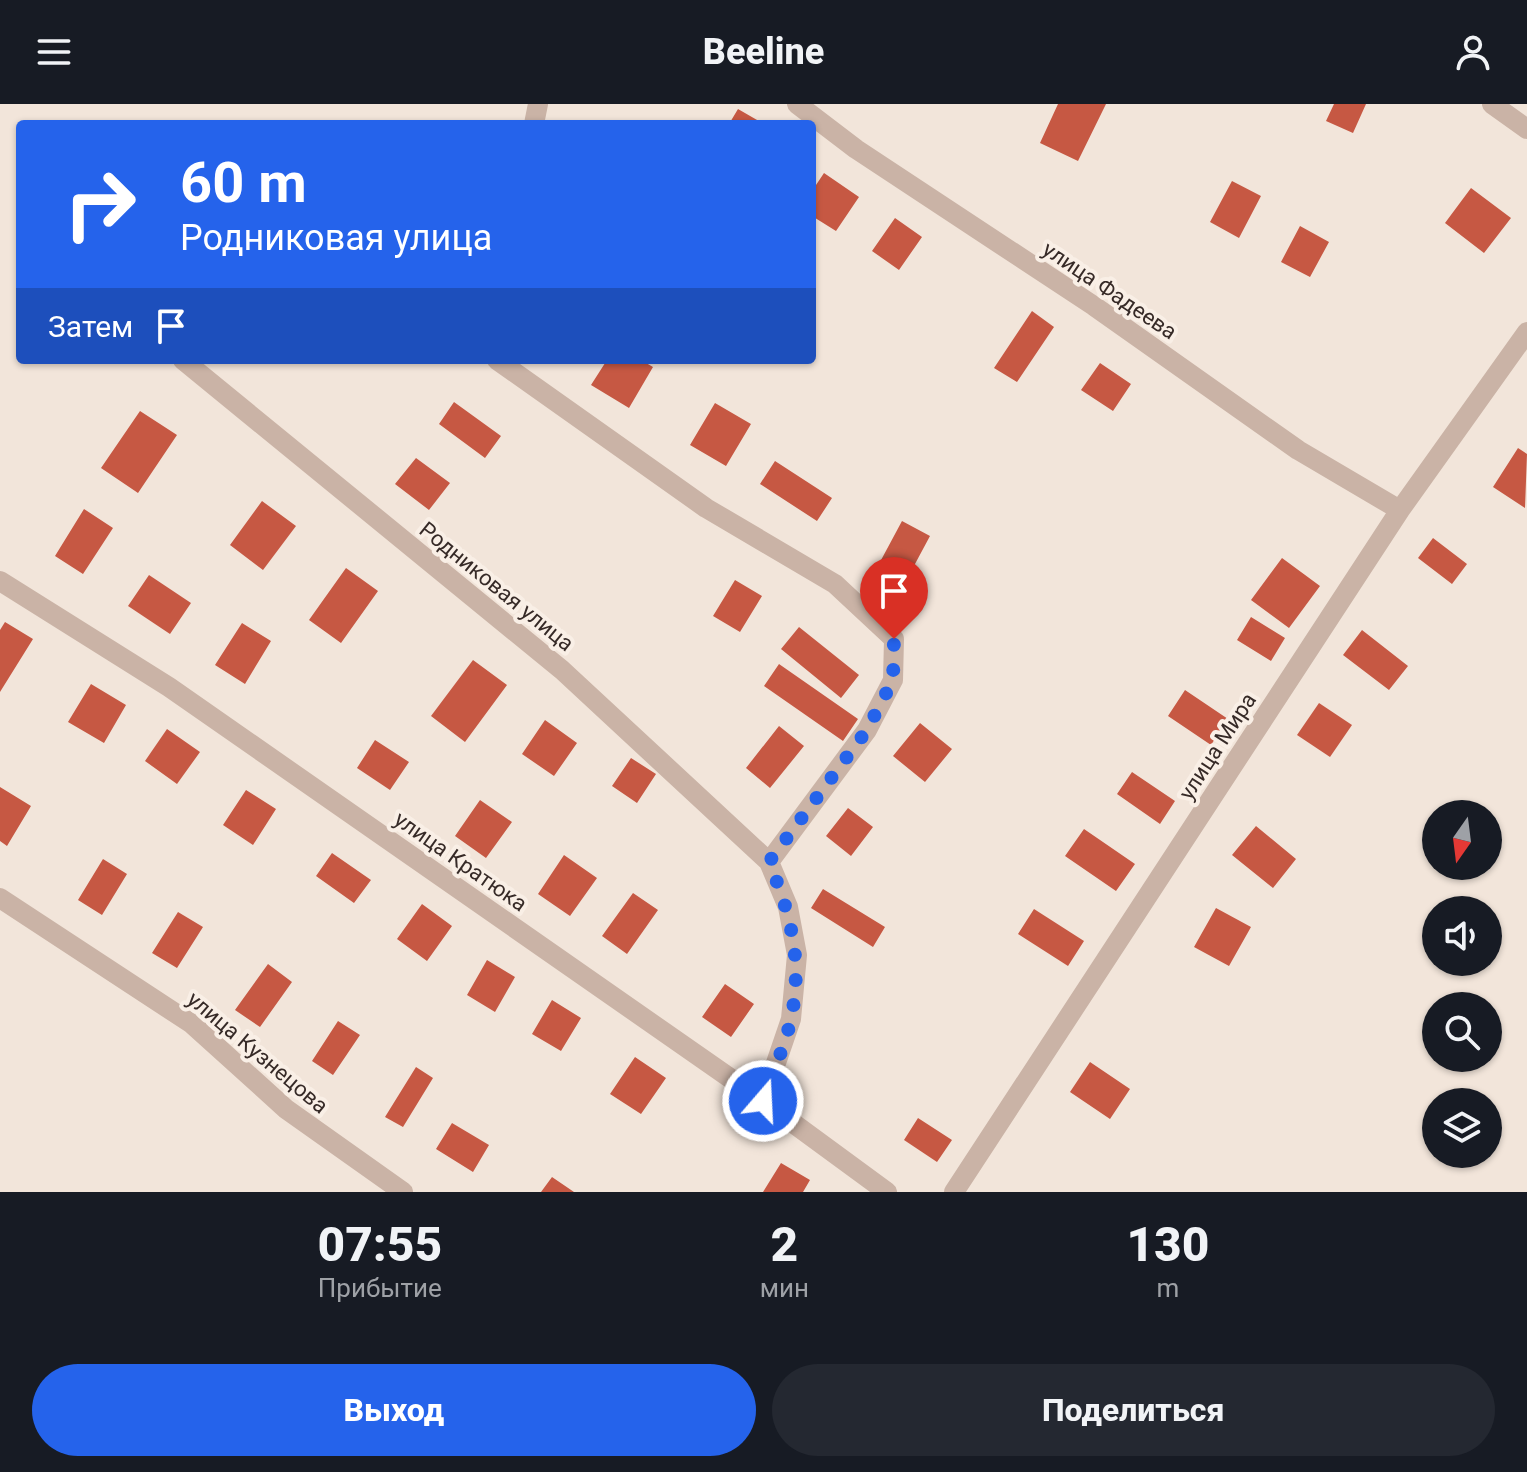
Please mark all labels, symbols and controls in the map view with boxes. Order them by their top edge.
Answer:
icon: menu [32,30,76,74]
icon: person [1451,30,1495,74]
text: Beeline [703,31,824,73]
text: 60 m [180,150,307,216]
icon: right [48,152,152,256]
text: Родниковая улица [180,217,492,259]
street label: улица Фадеева [1038,236,1181,344]
icon: arrive [149,304,193,348]
text: Затем [48,309,133,344]
street label: Родниковая улица [415,517,579,656]
pin [860,557,928,639]
icon: arrive [872,569,916,613]
street label: улица Мира [1174,688,1261,804]
north arrow [1422,800,1502,880]
map controls [1422,800,1502,1168]
street label: улица Кратюка [390,806,532,916]
button: sound [1422,896,1502,976]
street label: улица Кузнецова [182,986,333,1118]
button: search [1422,992,1502,1072]
position arrow [721,1059,805,1143]
button: layers [1422,1088,1502,1168]
text: 07:55 [317,1216,442,1273]
text: 2 [770,1216,798,1273]
text: 130 [1126,1216,1209,1273]
text: Прибытие [318,1273,442,1303]
text: мин [760,1273,809,1303]
text: m [1157,1273,1179,1303]
button: Выход [32,1364,756,1456]
button: Поделиться [772,1364,1495,1456]

